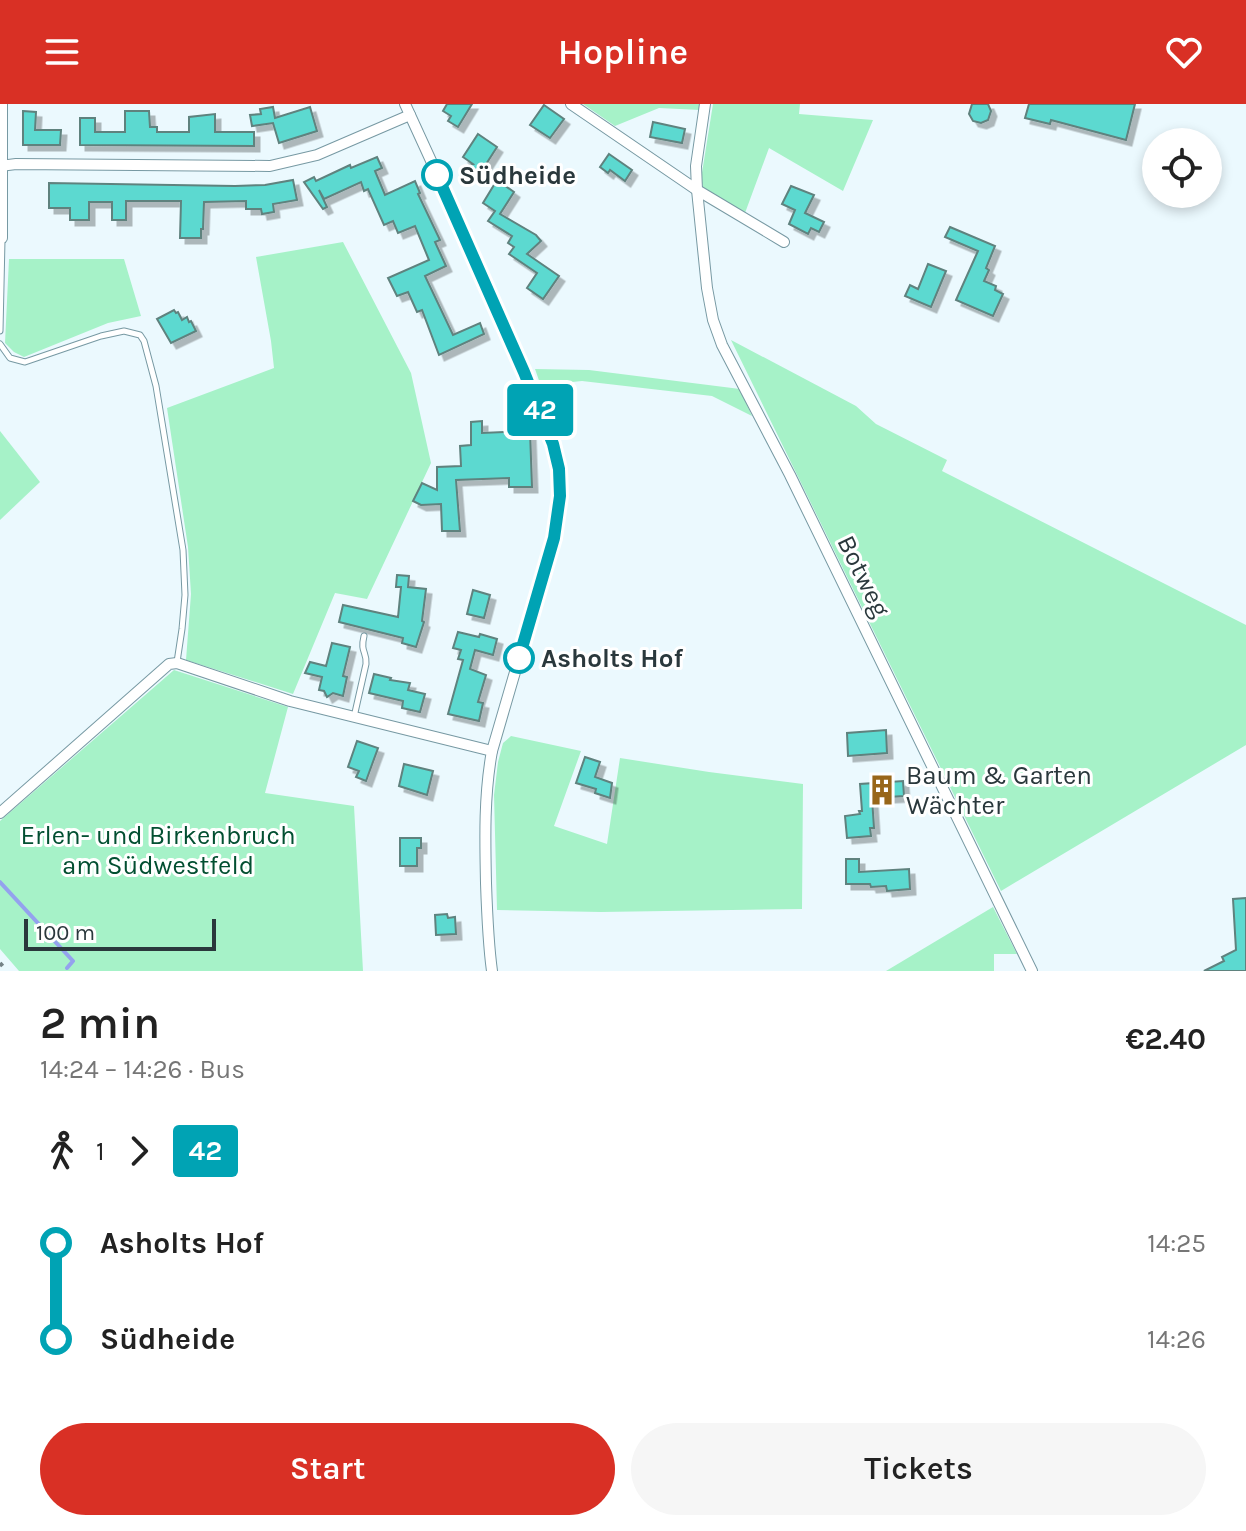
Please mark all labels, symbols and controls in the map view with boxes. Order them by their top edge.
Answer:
icon: menu [40,30,84,74]
icon: heart [1162,30,1206,74]
text: Hopline [558,31,688,73]
map controls [1142,128,1222,208]
button: locate [1142,128,1222,208]
marker: Südheide [422,160,452,190]
place label: Südheide [459,160,576,191]
line badge: 42 [504,384,576,436]
text: 42 [523,393,557,426]
street label: Botweg [831,530,897,622]
marker: Asholts Hof [504,643,534,673]
place label: Asholts Hof [541,643,683,674]
place label: Baum & Garten Wächter [906,760,1092,821]
building icon: Baum & Garten Wächter [865,773,899,807]
park label: Erlen- und Birkenbruch am Südwestfeld [20,820,296,881]
scale bar [24,915,216,951]
text: 100 m [36,920,95,946]
text: 2 min [40,998,160,1049]
text: €2.40 [1126,1021,1206,1057]
text: 14:24 – 14:26 · Bus [40,1054,245,1085]
icon: walk [40,1129,84,1173]
icon: forward [117,1129,161,1173]
text: 42 [189,1134,222,1167]
text: 1 [96,1136,105,1167]
text: Asholts Hof [100,1225,264,1261]
text: 14:25 [1147,1228,1206,1259]
text: Südheide [100,1321,235,1357]
text: 14:26 [1147,1324,1206,1355]
button: Start [40,1423,615,1515]
button: Tickets [631,1423,1206,1515]

